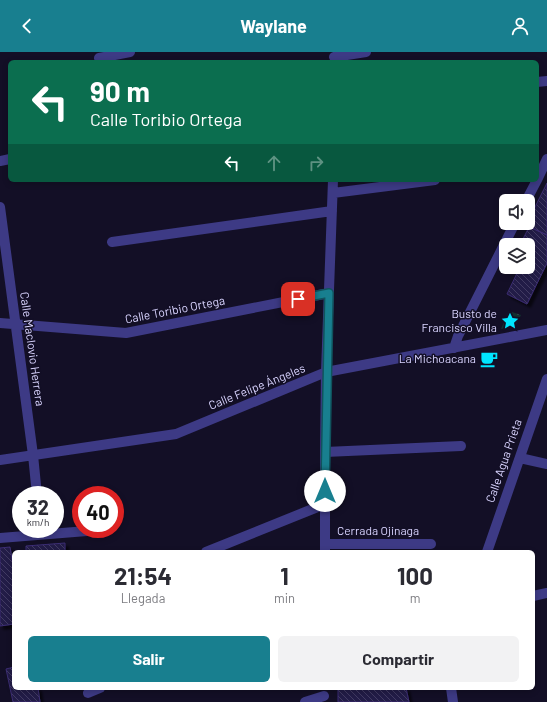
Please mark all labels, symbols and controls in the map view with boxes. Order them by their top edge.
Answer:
icon: back [16,15,38,37]
text: Waylane [240,15,307,37]
icon: person [509,15,531,37]
text: 90 m [90,74,150,108]
icon: left [24,76,76,128]
text: Calle Toribio Ortega [90,108,242,130]
icon: left [221,152,243,174]
icon: ahead [263,152,285,174]
icon: right [305,152,327,174]
map controls [499,194,535,274]
button: sound [499,194,535,230]
button: layers [499,238,535,274]
pin [281,282,315,316]
icon: arrive [287,288,309,310]
street label: Calle Maclovio Herrera [18,291,48,407]
street label: Calle Toribio Ortega [124,292,226,326]
place label: Busto de Francisco Villa [421,306,497,334]
place icon: Busto de Francisco Villa [500,311,520,331]
cafe icon: La Michoacana [479,349,499,369]
place label: La Michoacana [399,351,476,365]
street label: Calle Felipe Ángeles [206,360,307,412]
street label: Calle Agua Prieta [482,417,524,504]
position arrow [304,470,346,512]
speed limit sign: 40 [72,486,124,538]
text: 32 [27,495,49,519]
text: km/h [27,516,49,528]
street label: Cerrada Ojinaga [337,523,419,537]
text: 21:54 [114,561,172,590]
text: 1 [280,561,289,590]
text: 100 [397,561,433,590]
text: Llegada [121,590,165,606]
text: min [274,590,295,606]
text: m [410,590,420,606]
button: Salir [28,636,270,682]
button: Compartir [278,636,519,682]

